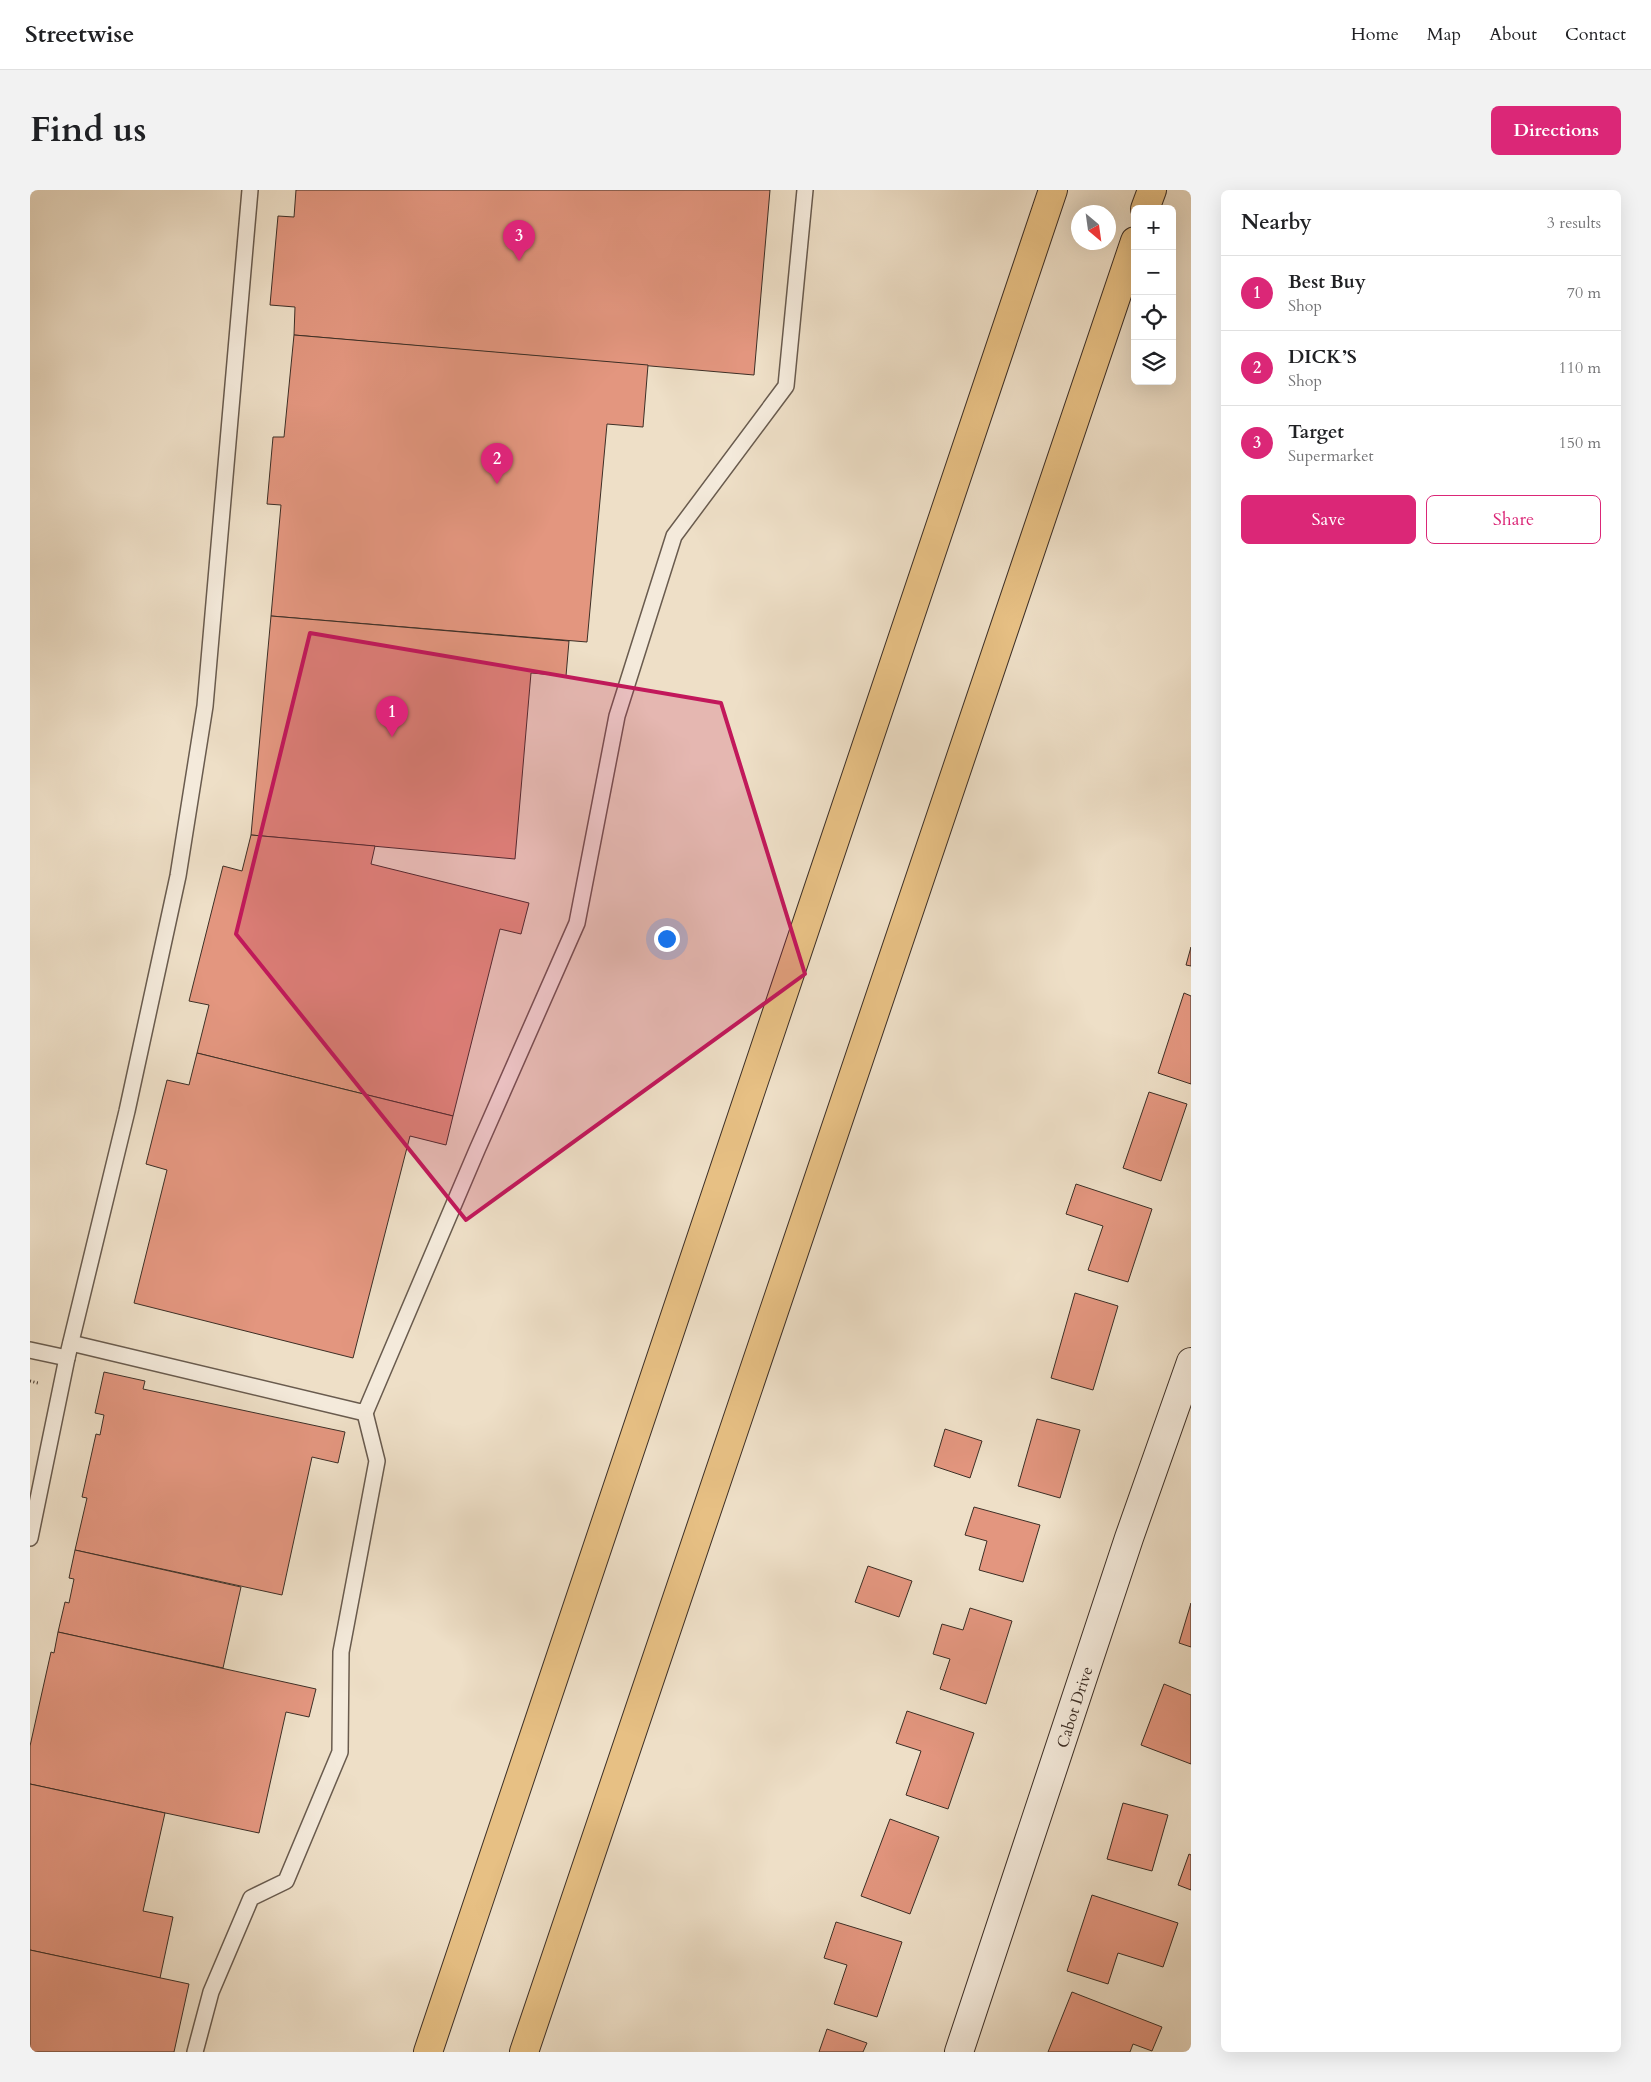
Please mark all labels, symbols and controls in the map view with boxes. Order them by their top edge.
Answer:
text: Streetwise [25,18,134,51]
text: Home [1351,22,1399,47]
text: Map [1427,22,1461,47]
text: About [1489,22,1537,47]
text: Contact [1565,22,1626,47]
text: Find us [30,106,146,154]
button: Directions [1491,106,1621,155]
north arrow [1071,205,1116,250]
map controls [1131,205,1176,385]
button: + [1131,205,1176,250]
text: Nearby [1241,208,1312,237]
text: 3 results [1547,212,1601,234]
pin: 3 [503,220,535,261]
button: − [1131,250,1176,295]
text: Best Buy [1288,269,1366,295]
text: 1 [1253,282,1261,304]
text: 70 m [1567,282,1601,304]
button: locate [1131,295,1176,340]
text: Shop [1288,295,1322,317]
button: layers [1131,340,1176,385]
text: DICK’S [1288,344,1357,370]
text: 2 [1253,357,1261,379]
text: 110 m [1559,357,1601,379]
text: Shop [1288,370,1322,392]
text: Target [1288,419,1344,445]
text: 3 [1253,432,1261,454]
text: 150 m [1559,432,1601,454]
pin: 2 [481,443,513,484]
text: Supermarket [1288,445,1374,467]
button: Save [1241,495,1416,544]
button: Share [1426,495,1601,544]
pin: 1 [376,696,408,737]
your location [654,926,680,952]
street label: Cabot Drive [1051,1664,1098,1751]

